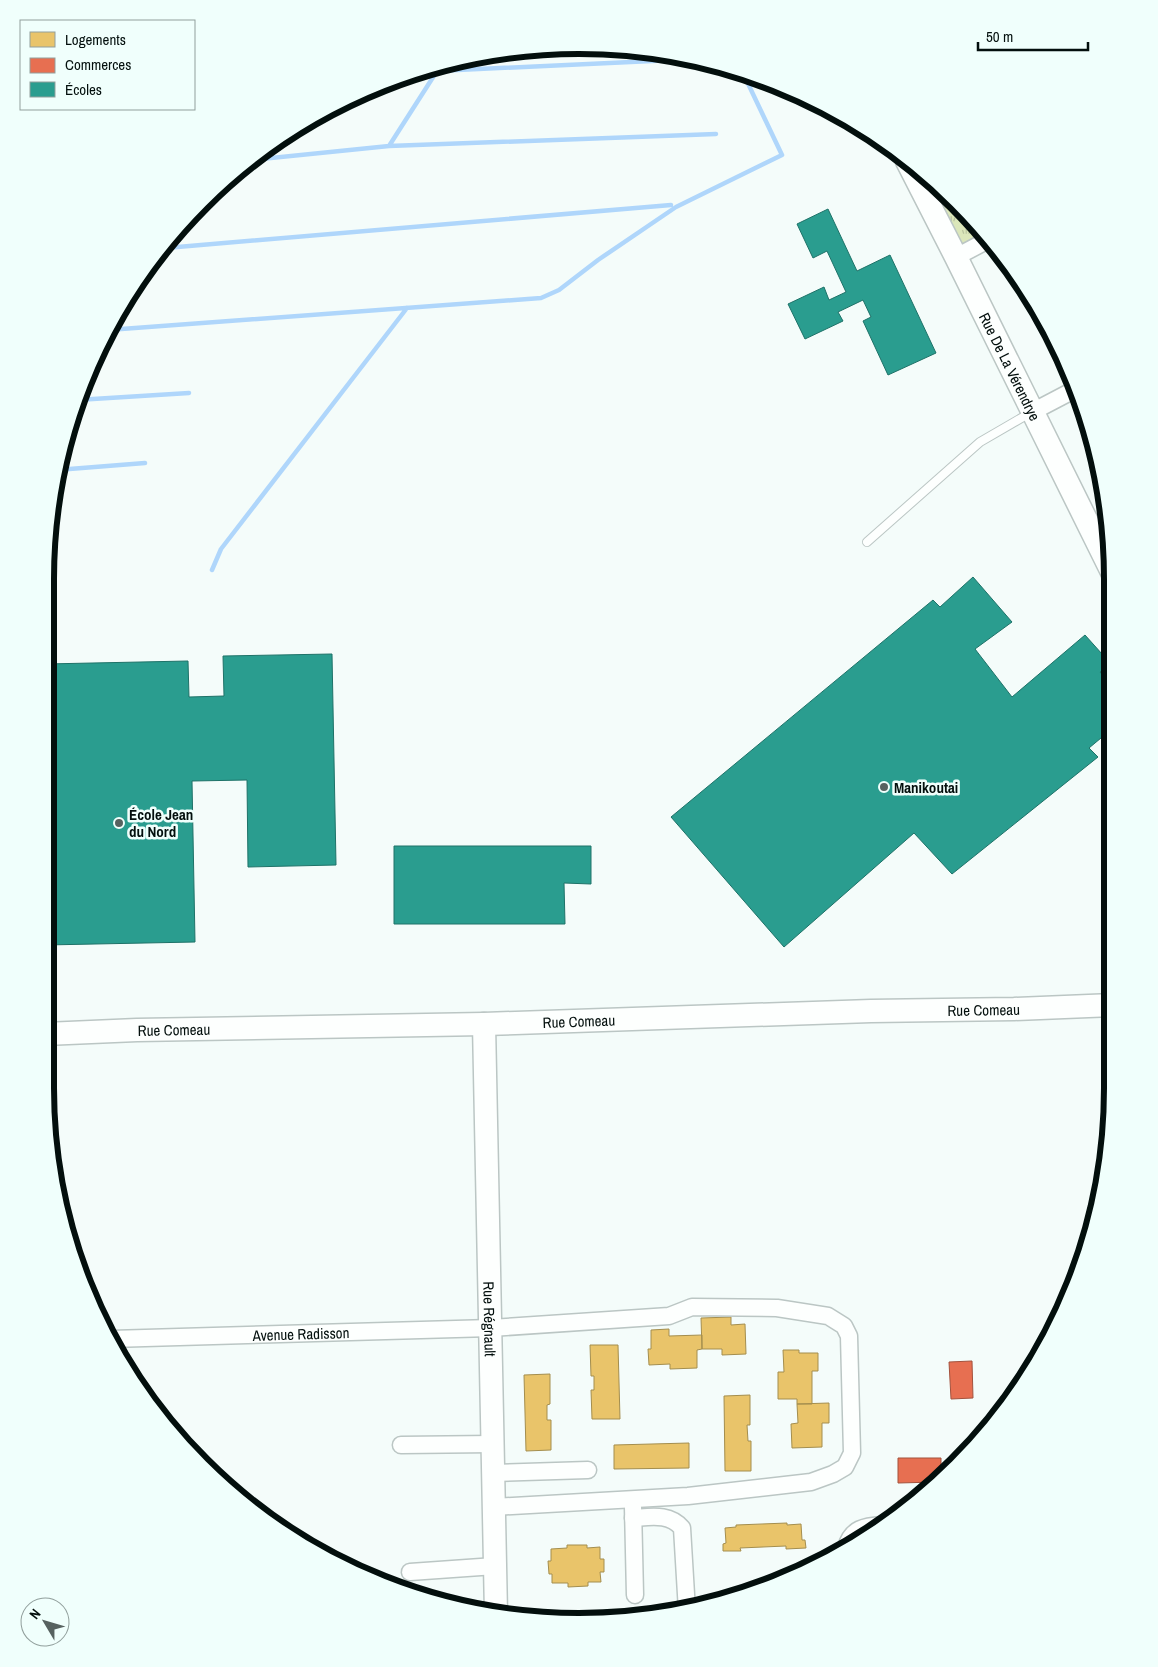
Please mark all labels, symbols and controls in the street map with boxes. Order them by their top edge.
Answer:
legend [20,20,195,110]
scale bar [978,20,1088,52]
text: 50 m [986,26,1013,47]
text: Logements [65,29,126,50]
text: Commerces [65,54,131,75]
text: Écoles [65,79,102,100]
street label: Rue De La Vérendrye [975,309,1046,424]
place label: Manikoutai [894,777,958,798]
marker: Manikoutai [878,781,890,793]
place label: École Jean du Nord [129,804,193,842]
marker: École Jean du Nord [113,817,125,829]
street label: Rue Comeau [947,998,1020,1020]
street label: Rue Comeau [542,1009,615,1033]
street label: Rue Comeau [137,1018,210,1040]
street label: Rue Régnault [479,1281,501,1357]
street label: Avenue Radisson [251,1322,350,1345]
north arrow [20,1597,70,1647]
text: N [25,1605,44,1623]

